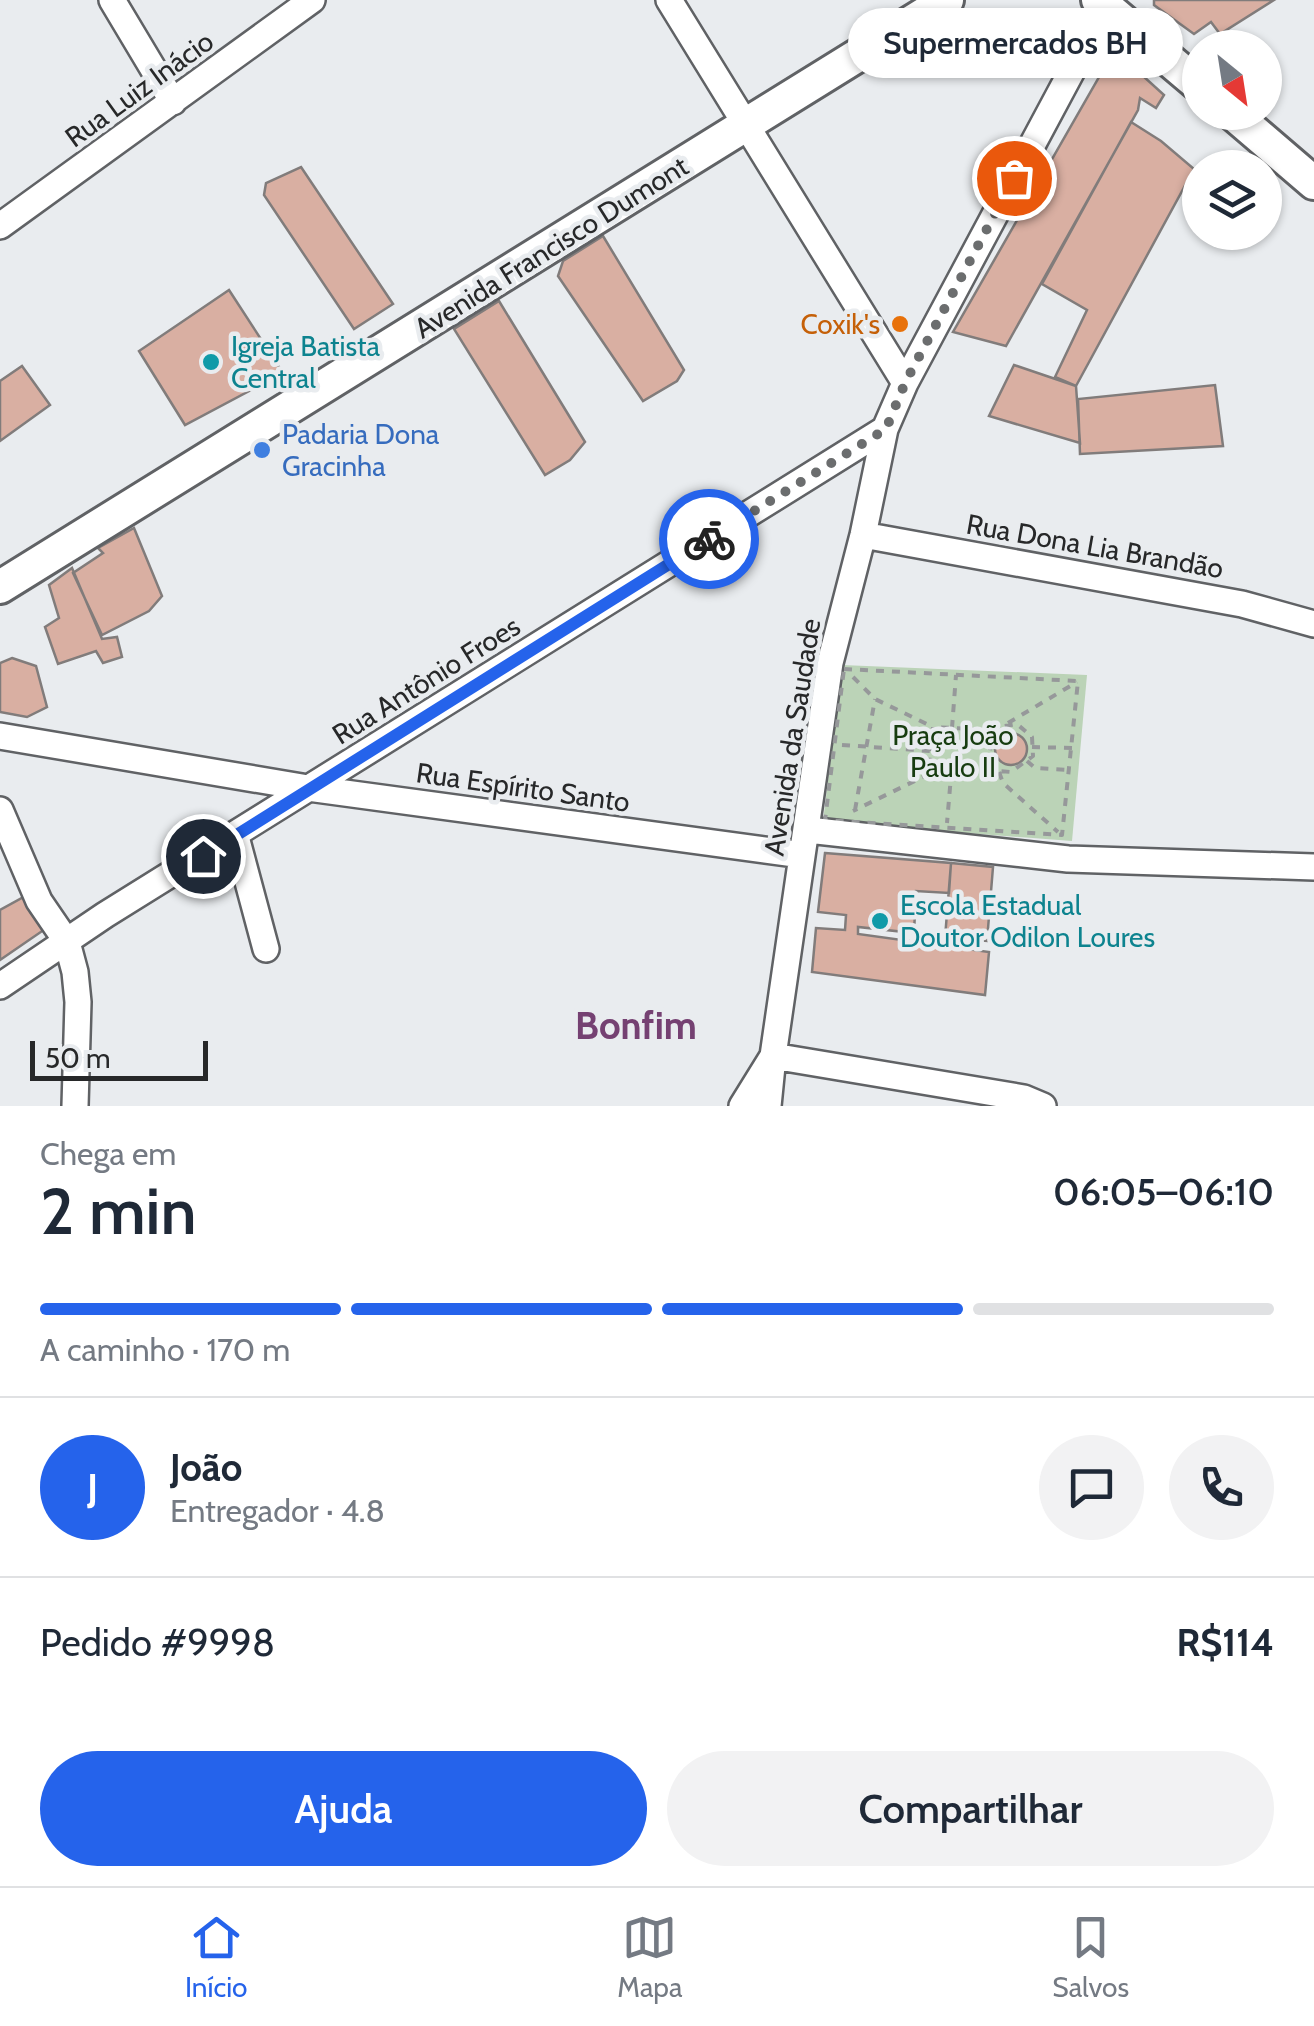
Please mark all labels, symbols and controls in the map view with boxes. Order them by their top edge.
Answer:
callout: Supermercados BH [846,8,1182,78]
text: Supermercados BH [883,23,1148,62]
street label: Rua Luiz Inácio [58,24,220,154]
north arrow [1182,30,1282,130]
map controls [1182,30,1282,250]
pin [972,136,1057,221]
street label: Avenida Francisco Dumont [408,149,694,345]
button: layers [1182,150,1282,250]
icon: bag [987,151,1042,206]
place label: Coxik's [800,307,880,341]
marker: Coxik's [889,313,911,335]
place label: Igreja Batista Central [231,329,380,395]
marker: Igreja Batista Central [200,351,222,373]
place label: Padaria Dona Gracinha [282,417,440,483]
marker: Padaria Dona Gracinha [251,439,273,461]
courier [659,489,759,589]
street label: Rua Dona Lia Brandão [964,507,1226,585]
icon: bike [682,512,737,567]
street label: Rua Antônio Froes [326,609,526,751]
street label: Avenida da Saudade [756,616,828,858]
park label: Praça João Paulo II [892,718,1014,784]
street label: Rua Espírito Santo [414,755,632,819]
pin [161,814,246,899]
icon: home [176,829,231,884]
place label: Escola Estadual Doutor Odilon Loures [900,888,1155,954]
marker: Escola Estadual Doutor Odilon Loures [869,910,891,932]
district label: Bonfim [575,1002,697,1049]
scale bar [30,1036,208,1080]
text: 50 m [45,1041,111,1075]
text: Chega em [40,1134,176,1173]
text: 06:05–06:10 [1053,1168,1274,1215]
text: 2 min [40,1171,197,1250]
text: A caminho · 170 m [40,1330,290,1369]
button: chat [1039,1435,1144,1540]
button: phone [1169,1435,1274,1540]
text: João [170,1444,242,1491]
text: J [87,1464,98,1511]
text: Entregador · 4.8 [170,1491,385,1530]
text: Pedido #9998 [40,1619,275,1666]
text: R$114 [1177,1619,1274,1666]
button: Ajuda [40,1751,647,1866]
button: Compartilhar [667,1751,1274,1866]
tab: Início [185,1910,247,2004]
tab: Mapa [617,1910,682,2004]
tab: Salvos [1052,1910,1129,2004]

